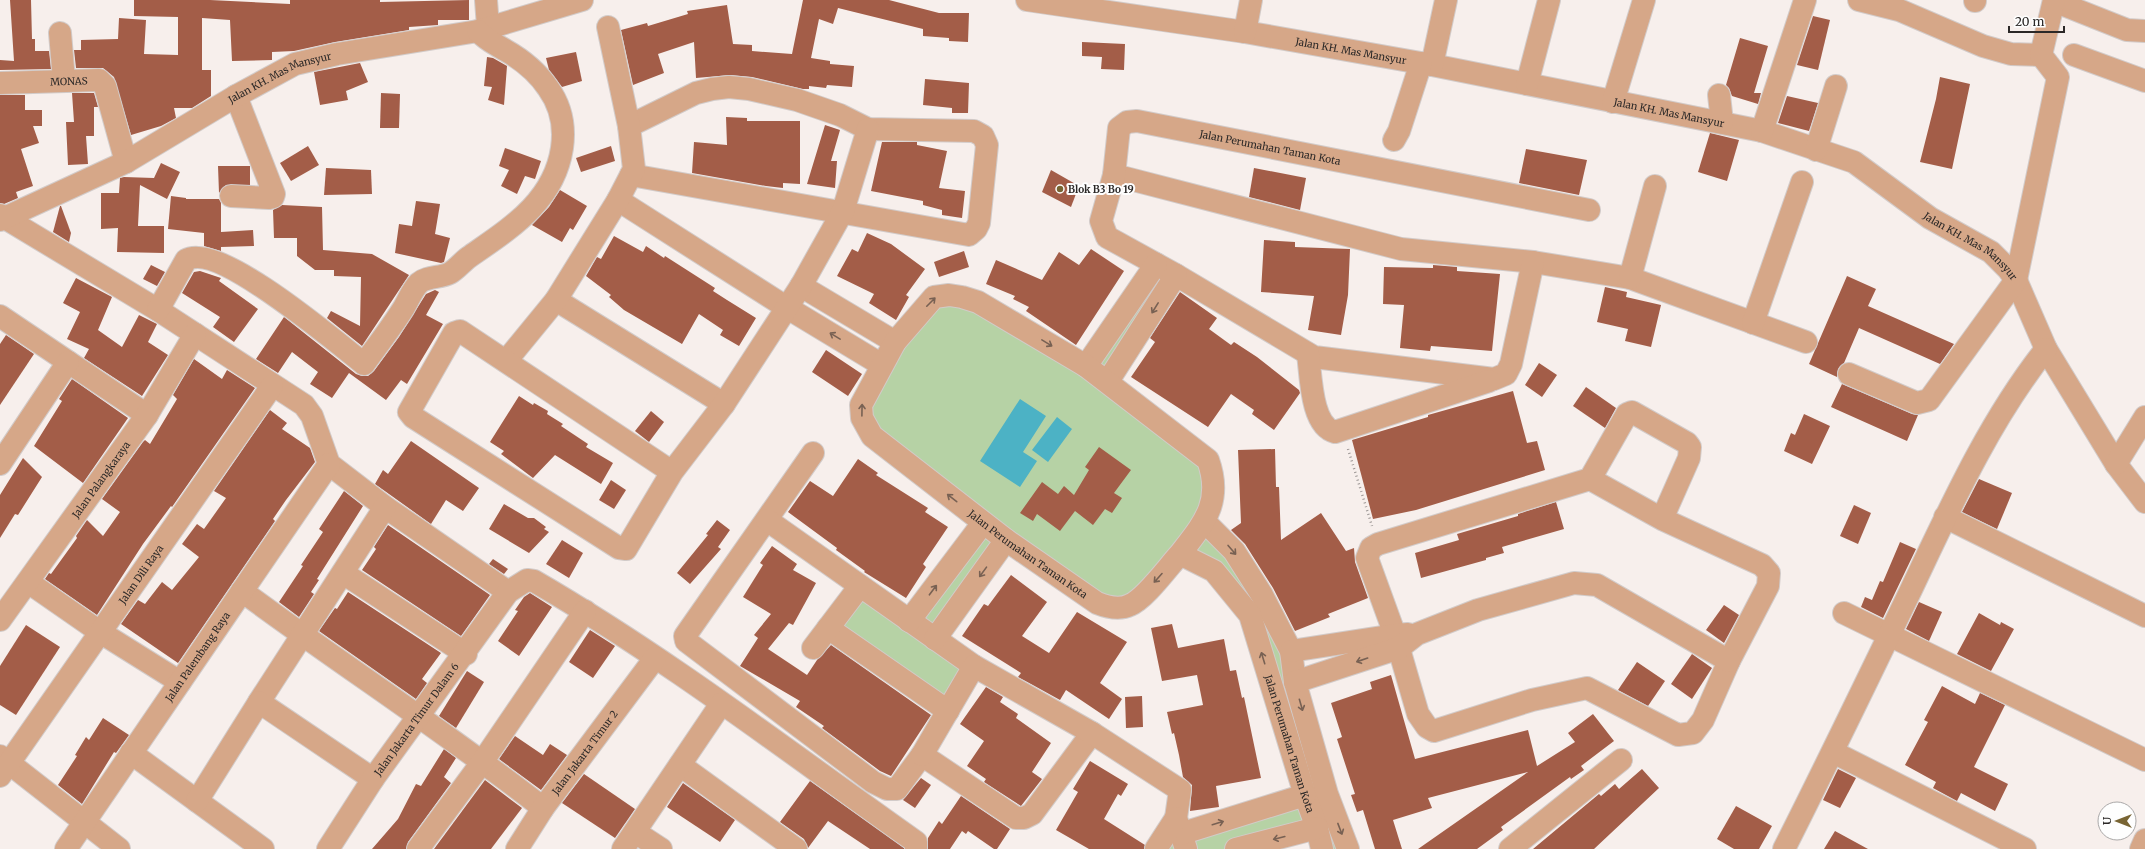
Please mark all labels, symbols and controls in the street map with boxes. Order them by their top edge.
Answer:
scale bar [2009,8,2064,34]
text: 20 m [2015,14,2044,29]
street label: Jalan KH. Mas Mansyur [1293,35,1408,67]
street label: Jalan KH. Mas Mansyur [225,49,333,107]
street label: MONAS [50,74,88,88]
street label: Jalan KH. Mas Mansyur [1612,95,1726,130]
street label: Jalan Perumahan Taman Kota [1197,127,1342,168]
place label: Blok B3 Bo 19 [1068,183,1134,196]
marker: Blok B3 Bo 19 [1055,184,1065,194]
street label: Jalan KH. Mas Mansyur [1920,209,2020,283]
one-way arrow [926,297,936,307]
one-way arrow [1151,302,1159,313]
one-way arrow [829,332,841,340]
one-way arrow [1040,339,1052,347]
one-way arrow [859,404,866,417]
street label: Jalan Palangkaraya [69,438,134,521]
one-way arrow [946,494,957,503]
street label: Jalan Perumahan Taman Kota [965,507,1090,602]
street label: Jalan Dili Raya [115,542,167,607]
one-way arrow [1228,545,1237,555]
one-way arrow [979,566,987,577]
one-way arrow [1153,573,1162,584]
one-way arrow [929,584,937,595]
street label: Jalan Palembang Raya [162,609,233,705]
one-way arrow [1259,651,1266,664]
one-way arrow [1355,657,1368,664]
street label: Jalan Jakarta Timur Dalam 6 [371,661,462,779]
street label: Jalan Perumahan Taman Kota [1261,672,1317,815]
one-way arrow [1298,698,1305,711]
street label: Jalan Jakarta Timur 2 [549,708,621,798]
north arrow [2097,801,2137,841]
text: U [2100,816,2114,825]
one-way arrow [1211,819,1224,826]
one-way arrow [1337,822,1345,834]
one-way arrow [1273,835,1286,842]

